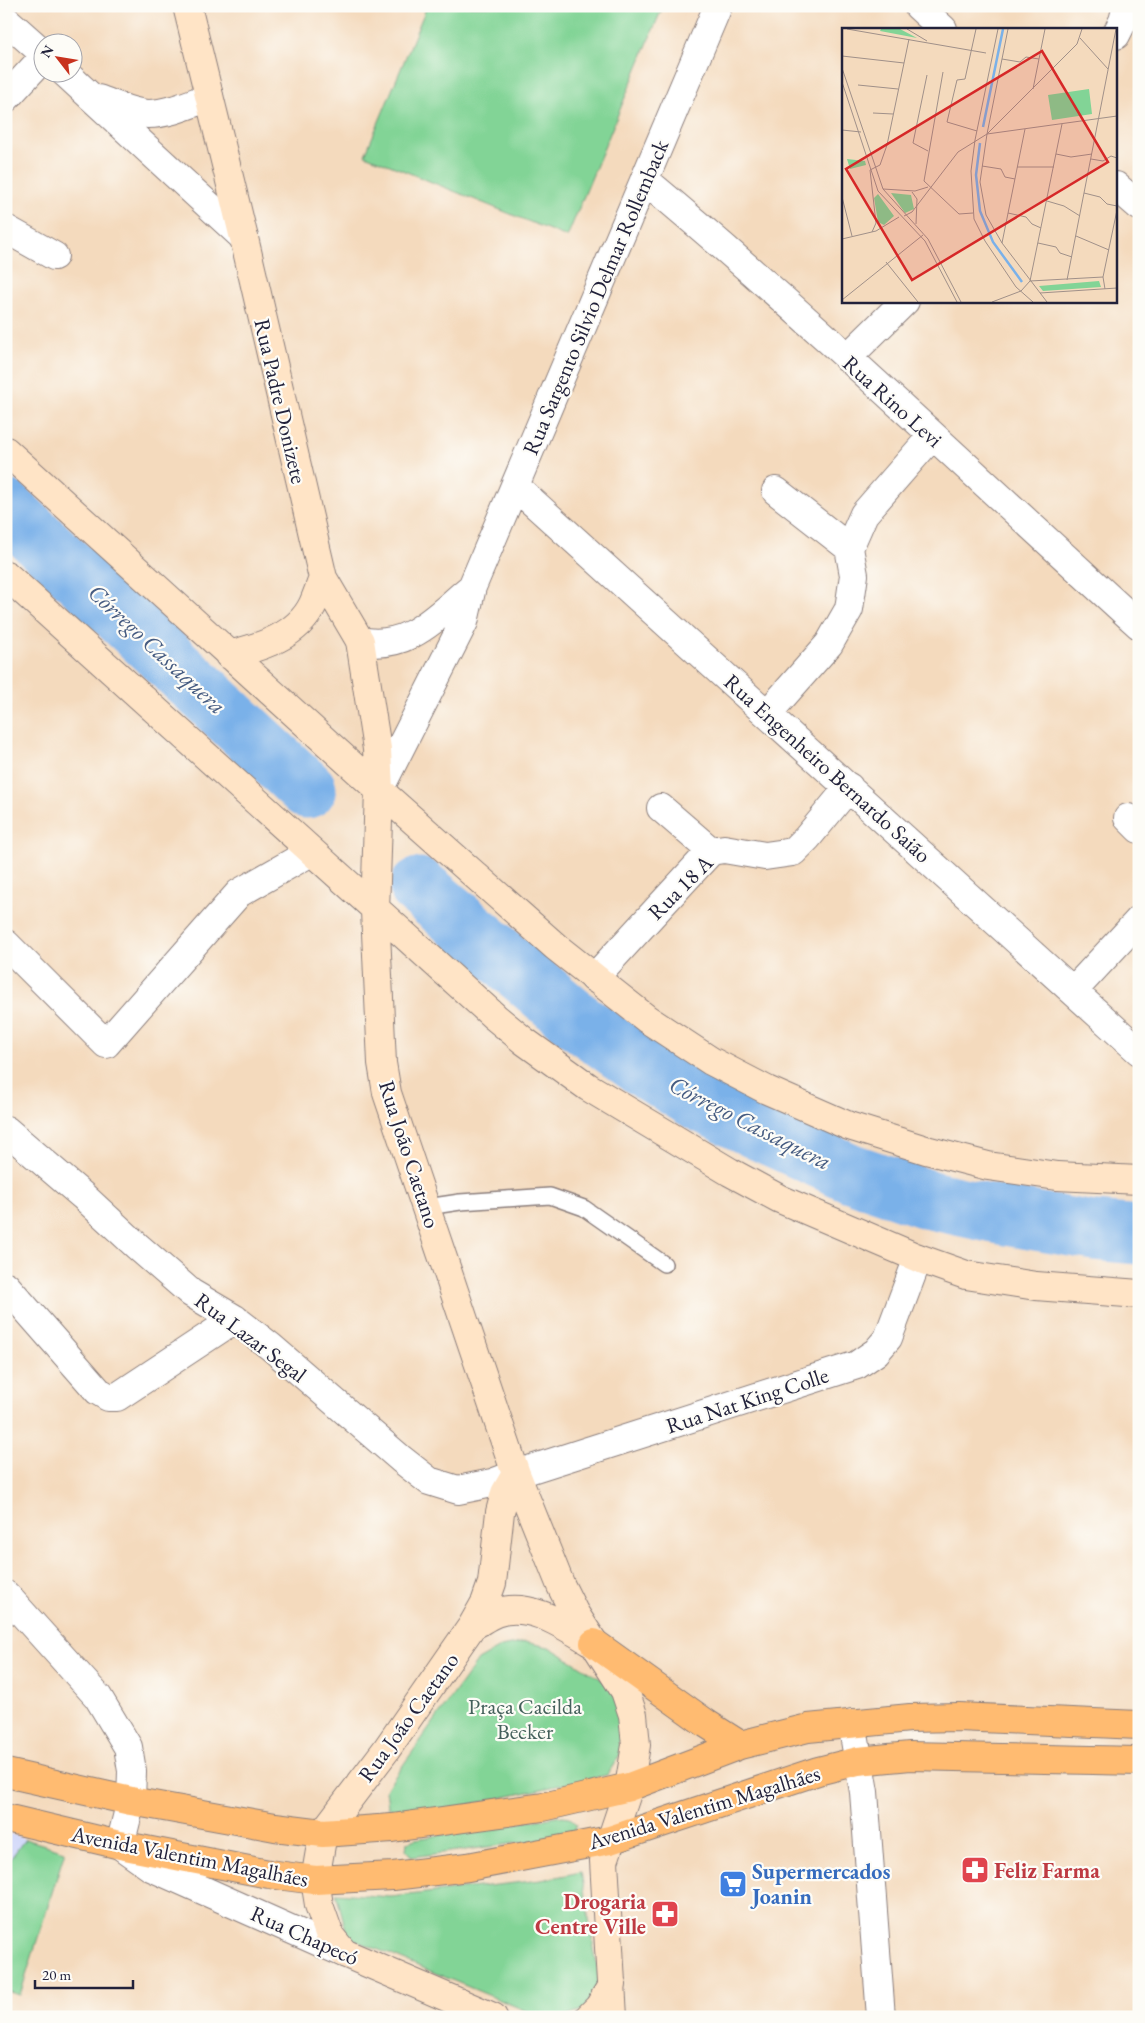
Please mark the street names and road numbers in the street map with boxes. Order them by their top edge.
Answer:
street label: Rua Sargento Silvio Delmar Rollemback [516,135,675,459]
street label: Rua Padre Donizete [247,316,314,487]
street label: Rua Rino Levi [837,349,949,454]
street label: Rua Engenheiro Bernardo Saião [718,668,937,869]
street label: Rua 18 A [641,848,720,926]
street label: Rua João Caetano [372,1077,447,1232]
street label: Rua Lazar Segal [189,1286,312,1389]
street label: Rua Nat King Colle [662,1360,833,1440]
street label: Rua João Caetano [352,1647,465,1788]
street label: Avenida Valentim Magalhães [584,1758,824,1857]
street label: Avenida Valentim Magalhães [68,1819,311,1894]
street label: Rua Chapecó [246,1899,363,1972]

